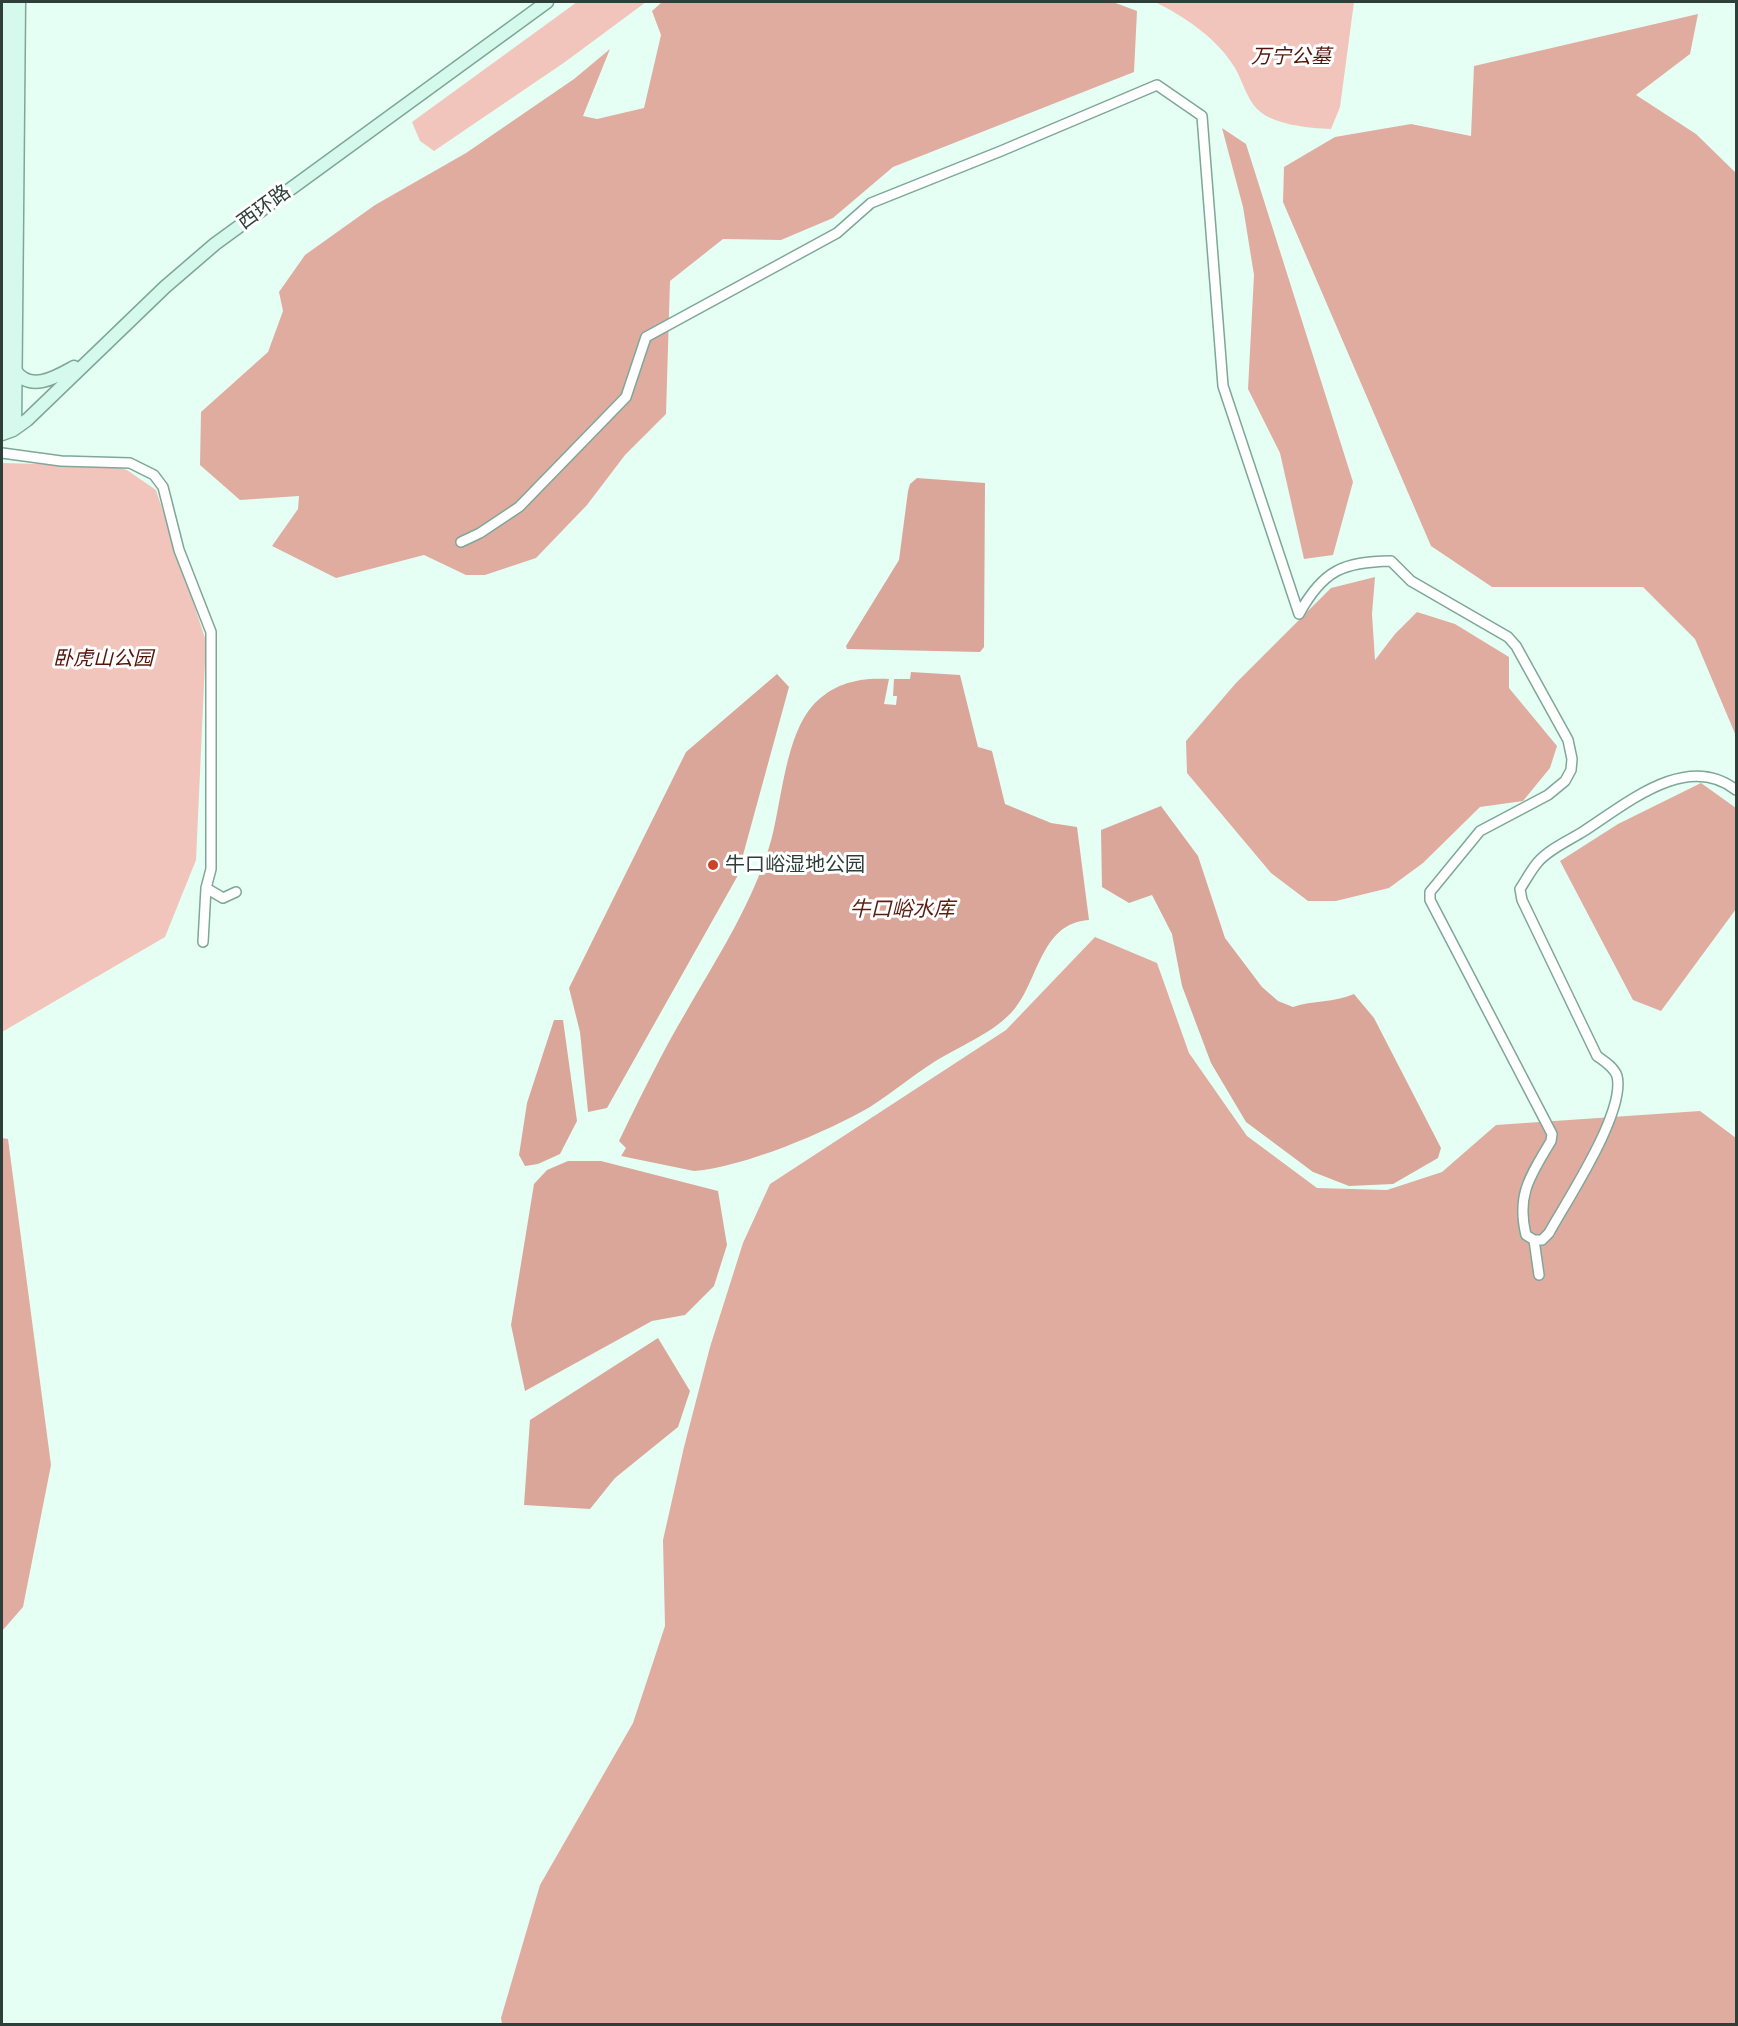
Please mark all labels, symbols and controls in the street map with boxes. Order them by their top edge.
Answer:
park label: 万宁公墓 [1251,45,1331,69]
street label: 西环路 [233,180,295,234]
park label: 卧虎山公园 [53,647,153,671]
place label: 牛口峪湿地公园 [725,853,865,877]
marker: 牛口峪湿地公园 [706,858,720,872]
water label: 牛口峪水库 [850,896,954,922]

